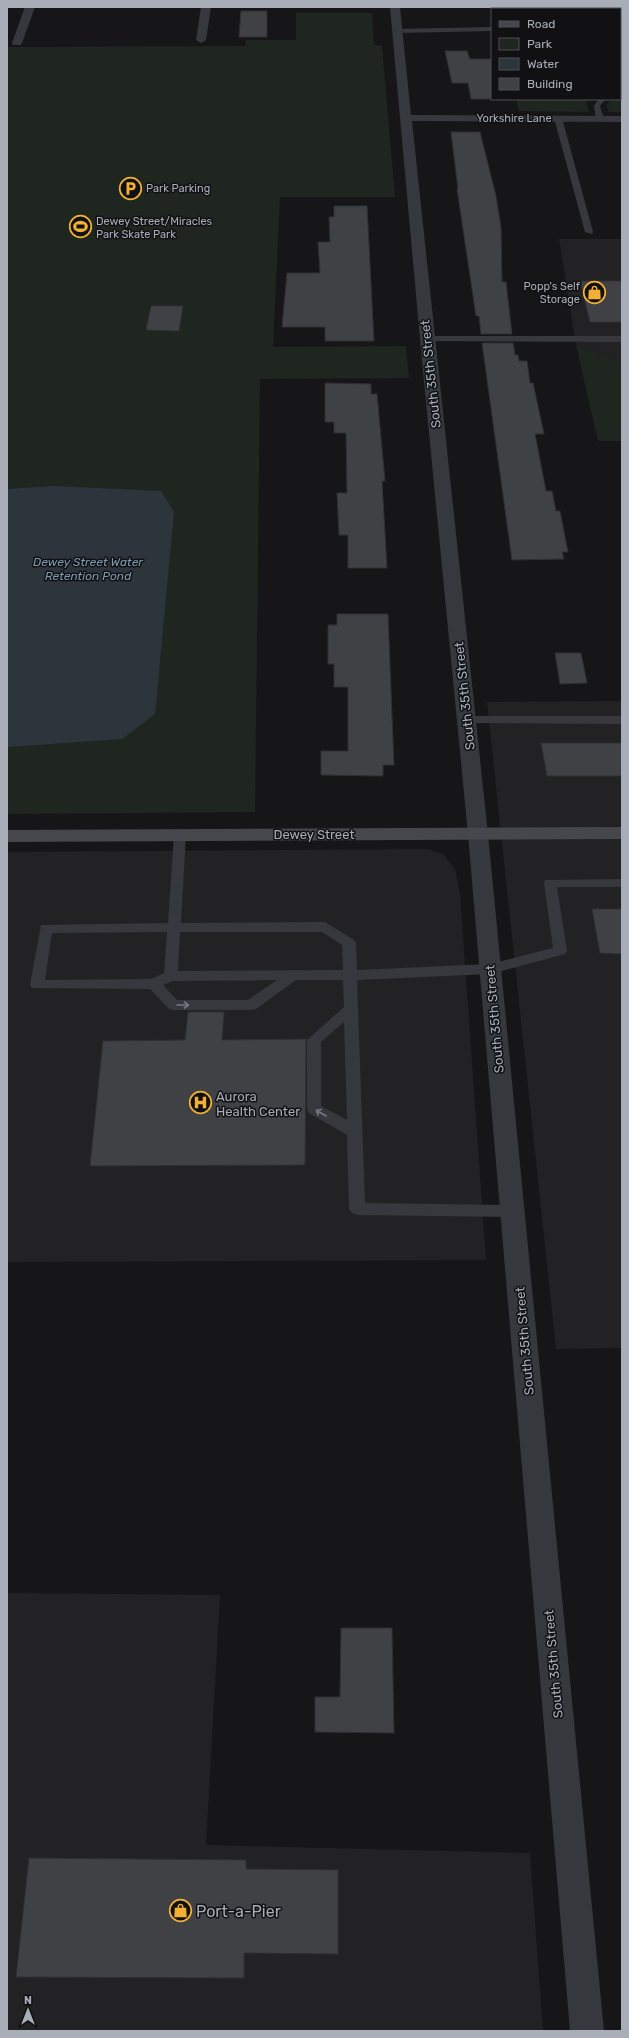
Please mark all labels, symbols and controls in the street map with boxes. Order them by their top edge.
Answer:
legend [491,8,621,100]
text: Road [527,17,555,31]
text: Park [527,37,553,51]
text: Water [527,57,559,71]
text: Building [527,77,573,91]
street label: Yorkshire Lane [476,112,552,125]
parking icon: Park Parking [117,175,143,201]
place label: Park Parking [146,182,210,195]
sports icon: Dewey Street/Miracles Park Skate Park [68,214,94,240]
place label: Dewey Street/Miracles Park Skate Park [96,215,213,241]
shop icon: Popp's Self Storage [582,279,608,305]
place label: Popp's Self Storage [524,280,581,306]
street label: South 35th Street [417,319,444,429]
water label: Dewey Street Water Retention Pond [33,555,143,583]
street label: South 35th Street [451,641,478,751]
street label: Dewey Street [274,827,354,842]
street label: South 35th Street [482,964,507,1074]
one-way arrow [176,1001,189,1009]
place label: Aurora Health Center [216,1089,300,1119]
hospital icon: Aurora Health Center [188,1090,214,1116]
one-way arrow [315,1108,327,1116]
street label: South 35th Street [512,1286,537,1396]
street label: South 35th Street [541,1609,566,1719]
shop icon: Port-a-Pier [167,1898,193,1924]
place label: Port-a-Pier [196,1902,281,1921]
north arrow [8,1990,48,2030]
text: N [24,1994,32,2007]

